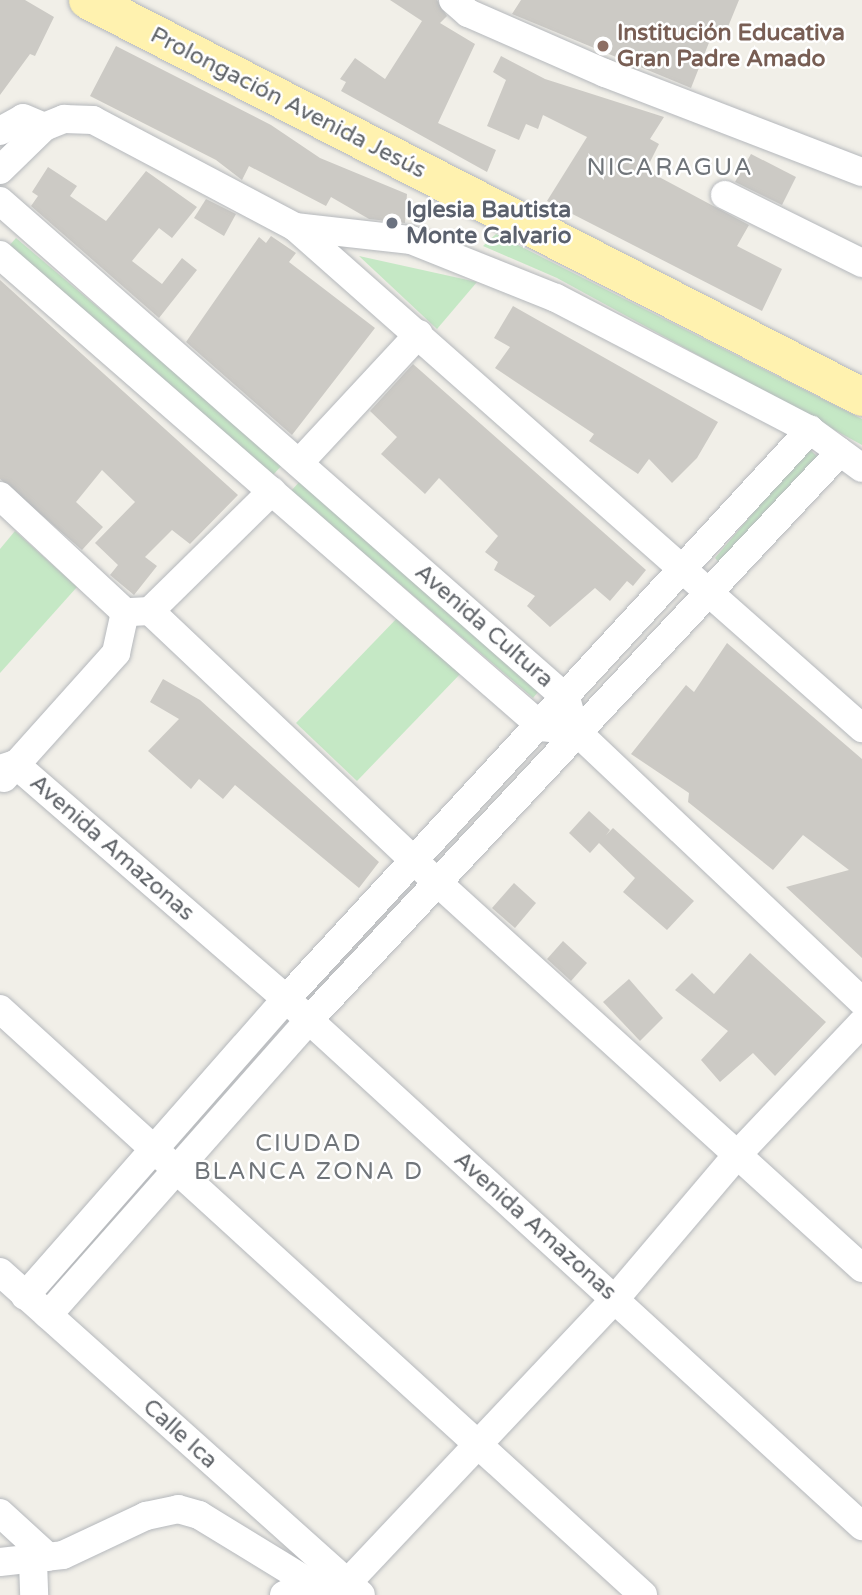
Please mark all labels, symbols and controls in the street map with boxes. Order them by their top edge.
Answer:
place label: Institución Educativa Gran Padre Amado [617,19,845,73]
street label: Prolongación Avenida Jesús [146,21,430,185]
marker: Institución Educativa Gran Padre Amado [595,38,611,54]
district label: NICARAGUA [588,154,752,182]
place label: Iglesia Bautista Monte Calvario [406,196,571,250]
marker: Iglesia Bautista Monte Calvario [384,215,400,231]
street label: Avenida Cultura [409,558,559,694]
street label: Avenida Amazonas [24,769,200,927]
district label: CIUDAD BLANCA ZONA D [196,1130,422,1186]
street label: Avenida Amazonas [448,1146,622,1306]
street label: Calle Ica [137,1393,223,1475]

